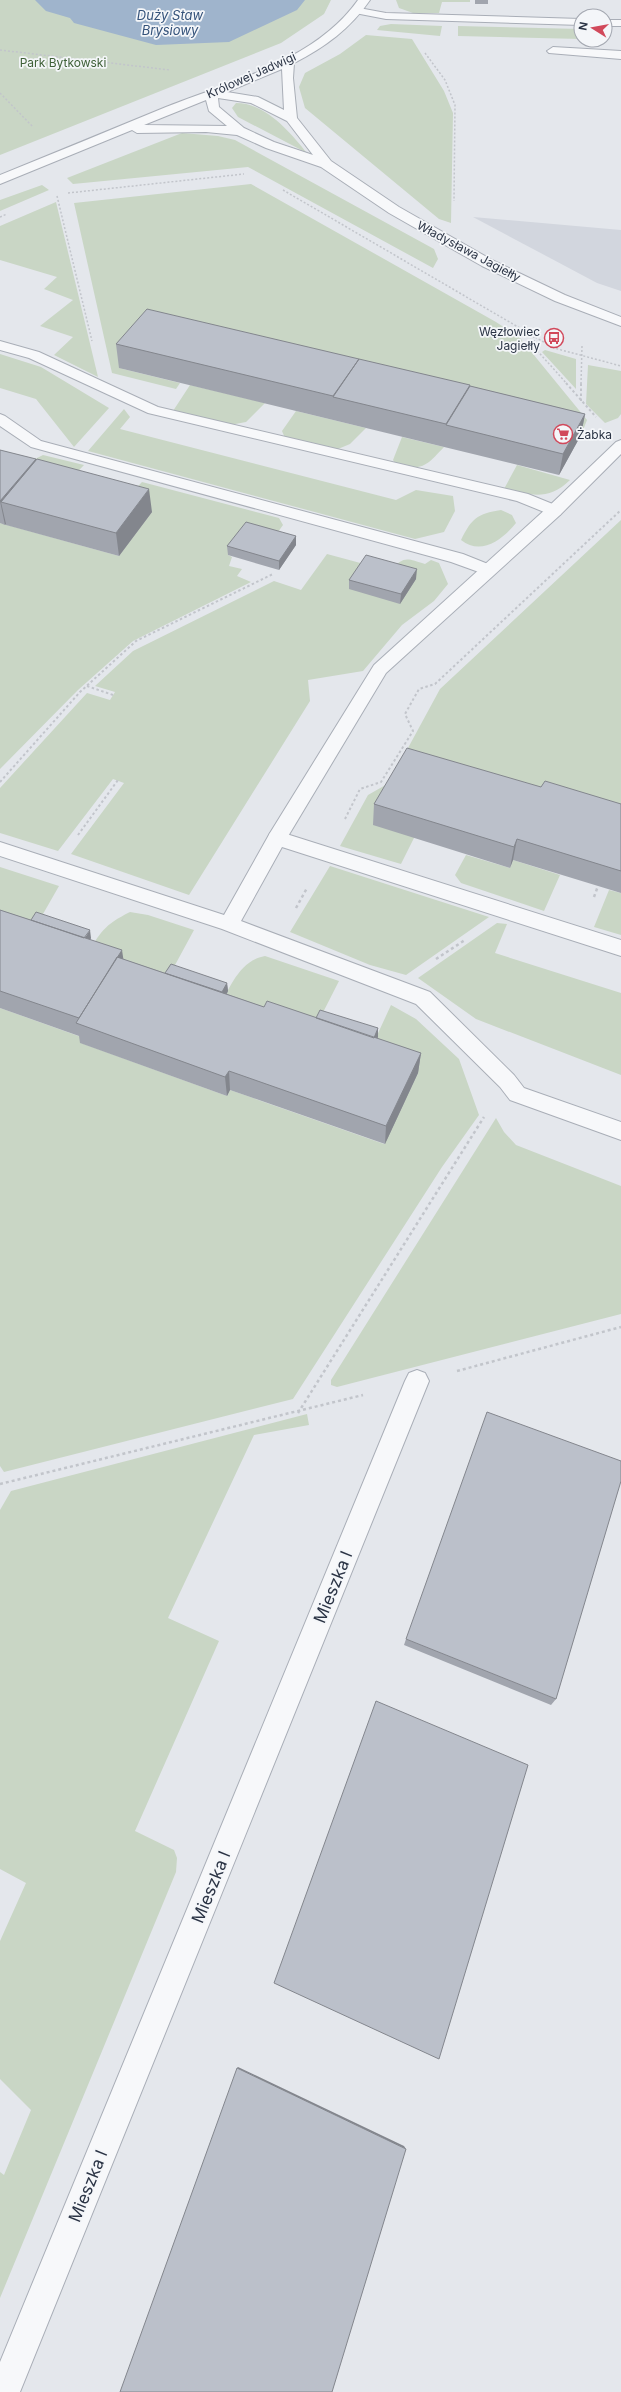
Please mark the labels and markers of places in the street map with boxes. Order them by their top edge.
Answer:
place label: Węzłowiec Jagiełły [479,324,540,353]
bus stop icon: Węzłowiec Jagiełły [543,327,565,349]
supermarket icon: Żabka [552,423,574,445]
place label: Żabka [577,427,612,442]

